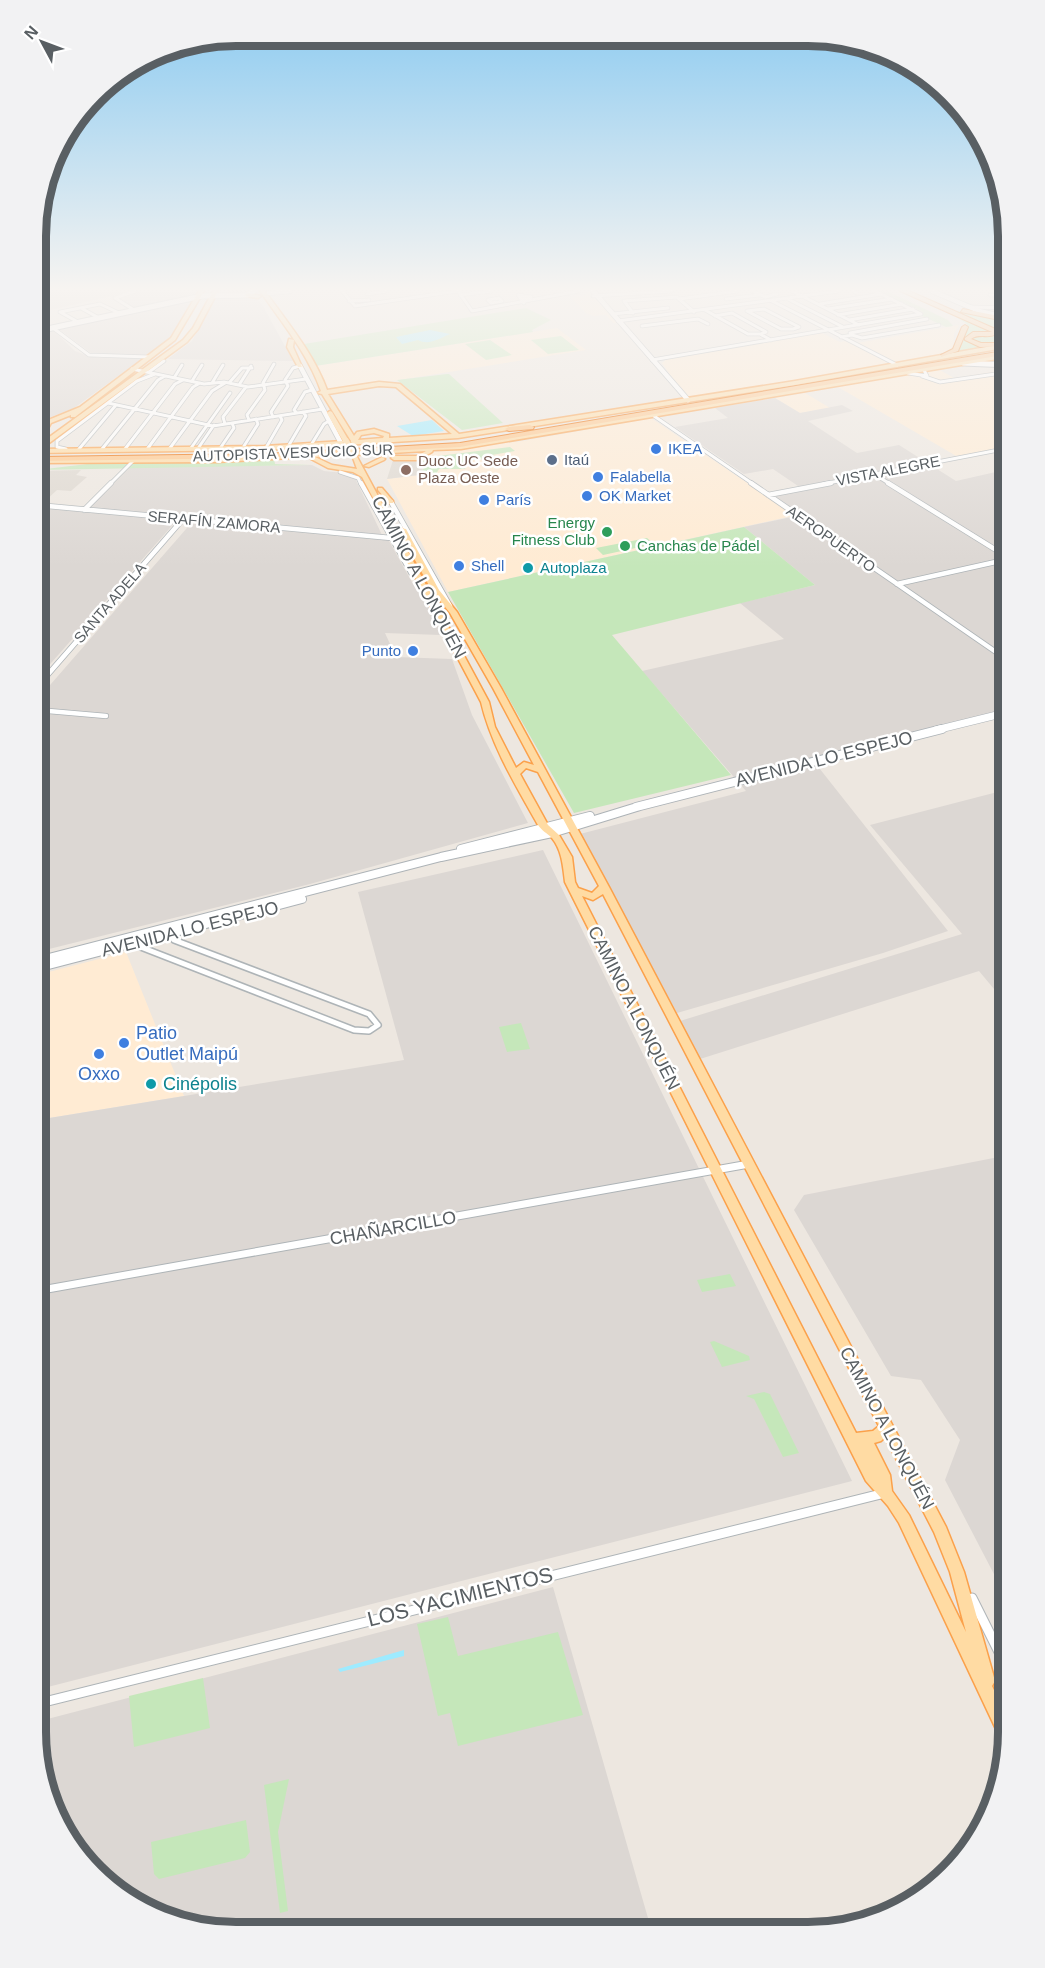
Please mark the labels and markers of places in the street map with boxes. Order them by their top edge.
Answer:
place label: IKEA [668,440,702,457]
marker: IKEA [649,442,663,456]
place label: Itaú [564,451,589,468]
place label: Duoc UC Sede Plaza Oeste [418,452,518,486]
marker: Itaú [545,453,559,467]
marker: Duoc UC Sede Plaza Oeste [399,463,413,477]
place label: Falabella [610,468,672,485]
marker: Falabella [591,470,605,484]
place label: OK Market [599,487,672,504]
marker: OK Market [580,489,594,503]
place label: París [496,491,531,508]
marker: París [477,493,491,507]
place label: Energy Fitness Club [512,514,595,548]
marker: Energy Fitness Club [600,525,614,539]
place label: Canchas de Pádel [637,537,760,554]
marker: Canchas de Pádel [618,539,632,553]
place label: Shell [471,557,504,574]
marker: Shell [452,559,466,573]
place label: Autoplaza [540,559,607,576]
marker: Autoplaza [521,561,535,575]
place label: Punto [362,642,401,659]
marker: Punto [406,644,420,658]
place label: Patio Outlet Maipú [136,1023,238,1064]
marker: Patio Outlet Maipú [117,1036,131,1050]
marker: Oxxo [92,1047,106,1061]
place label: Oxxo [78,1064,120,1084]
place label: Cinépolis [163,1074,237,1094]
marker: Cinépolis [144,1077,158,1091]

